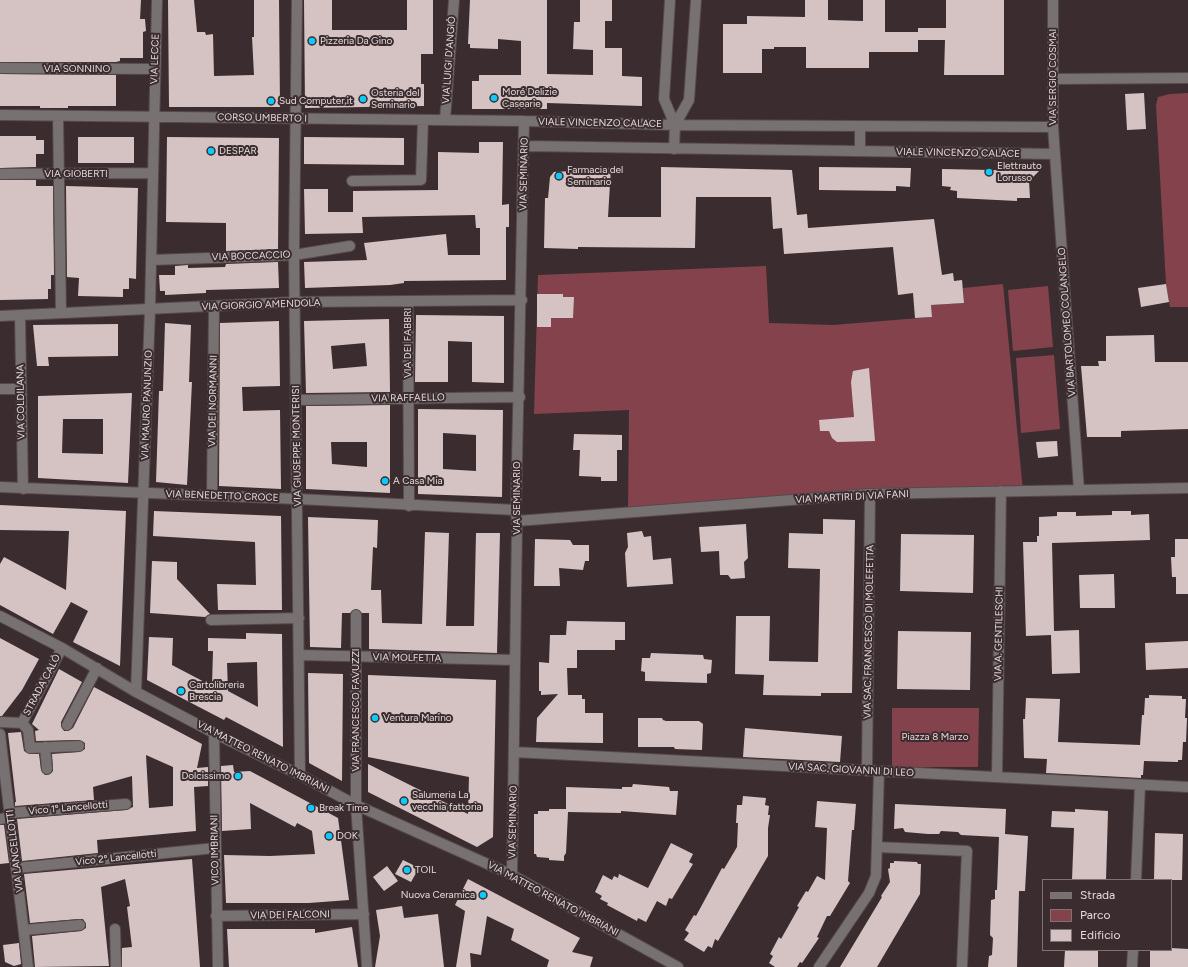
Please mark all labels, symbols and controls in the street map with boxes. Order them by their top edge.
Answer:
street label: VIA LUIGI D'ANGIÒ [440,16,458,104]
street label: VIA SERGIO COSMAI [1047,29,1059,125]
street label: VIA LECCE [148,34,162,84]
place label: Pizzeria Da Gino [320,35,392,47]
marker: Pizzeria Da Gino [307,36,317,46]
street label: VIA SONNINO [44,63,110,75]
place label: Moré Delizie Casearie [502,86,557,110]
place label: Osteria del Seminario [371,87,419,110]
marker: Moré Delizie Casearie [489,93,499,103]
marker: Osteria del Seminario [358,94,368,104]
place label: Sud Computer.it [279,95,353,107]
marker: Sud Computer.it [266,96,276,106]
street label: CORSO UMBERTO I [217,111,307,125]
street label: VIALE VINCENZO CALACE [538,116,662,130]
street label: VIA SEMINARIO [517,137,531,211]
place label: DESPAR [219,145,257,157]
marker: DESPAR [206,146,216,156]
street label: VIALE VINCENZO CALACE [896,146,1020,160]
place label: Elettrauto Lorusso [997,160,1042,184]
place label: Farmacia del Seminario [567,164,623,188]
marker: Elettrauto Lorusso [984,167,994,177]
street label: VIA GIOBERTI [44,168,108,180]
marker: Farmacia del Seminario [554,171,564,181]
street label: VIA BARTOLOMEO COLANGELO [1056,247,1078,397]
street label: VIA BOCCACCIO [212,249,290,263]
street label: VIA GIORGIO AMENDOLA [201,297,321,313]
street label: VIA DEI FABBRI [402,308,414,378]
street label: VIA MAURO PANUNZIO [139,350,155,460]
street label: VIA DEI NORMANNI [206,355,220,447]
street label: VIA COLDILANA [14,364,28,440]
street label: VIA GIUSEPPE MONTERISI [290,385,304,507]
street label: VIA RAFFAELLO [371,391,445,405]
street label: VIA SEMINARIO [511,461,523,535]
place label: A Casa Mia [393,475,443,487]
marker: A Casa Mia [380,476,390,486]
street label: VIA BENEDETTO CROCE [165,488,279,504]
street label: VIA MARTIRI DI VIA FANI [795,488,909,506]
street label: VIA SAC. FRANCESCO DI MOLEFETTA [861,545,877,719]
street label: VIA A. GENTILESCHI [992,587,1006,681]
street label: VIA FRANCESCO FAVUZZI [350,648,362,772]
street label: VIA MOLFETTA [373,651,441,665]
street label: STRADA CALÒ [21,652,63,718]
place label: Cartolibreria Brescia [189,679,244,702]
marker: Cartolibreria Brescia [176,686,186,696]
place label: Ventura Marino [383,712,452,724]
marker: Ventura Marino [370,713,380,723]
street label: VIA MATTEO RENATO IMBRIANI [195,718,331,796]
park label: Piazza 8 Marzo [902,731,968,743]
street label: VIA SAC. GIOVANNI DI LEO [788,761,914,779]
place label: Dolcissimo [181,770,230,782]
marker: Dolcissimo [233,771,243,781]
street label: VIA SEMINARIO [506,785,520,859]
place label: Salumeria La vecchia fattoria [412,789,482,812]
marker: Salumeria La vecchia fattoria [399,796,409,806]
street label: Vico 1º Lancellotti [28,799,108,817]
place label: Break Time [319,802,368,814]
marker: Break Time [306,803,316,813]
street label: VIA LANCELLOTTI [4,809,26,893]
street label: VICO IMBRIANI [208,815,222,885]
place label: DOK [337,830,358,842]
marker: DOK [324,831,334,841]
street label: Vico 2º Lancellotti [75,848,157,868]
street label: VIA MATTEO RENATO IMBRIANI [485,859,621,939]
place label: TOIL [415,864,436,876]
marker: TOIL [402,865,412,875]
legend [1042,879,1172,951]
text: Strada [1080,888,1115,902]
place label: Nuova Ceramica [401,889,475,901]
marker: Nuova Ceramica [478,890,488,900]
street label: VIA DEI FALCONI [250,908,330,922]
text: Parco [1080,908,1110,922]
text: Edificio [1080,928,1120,942]

